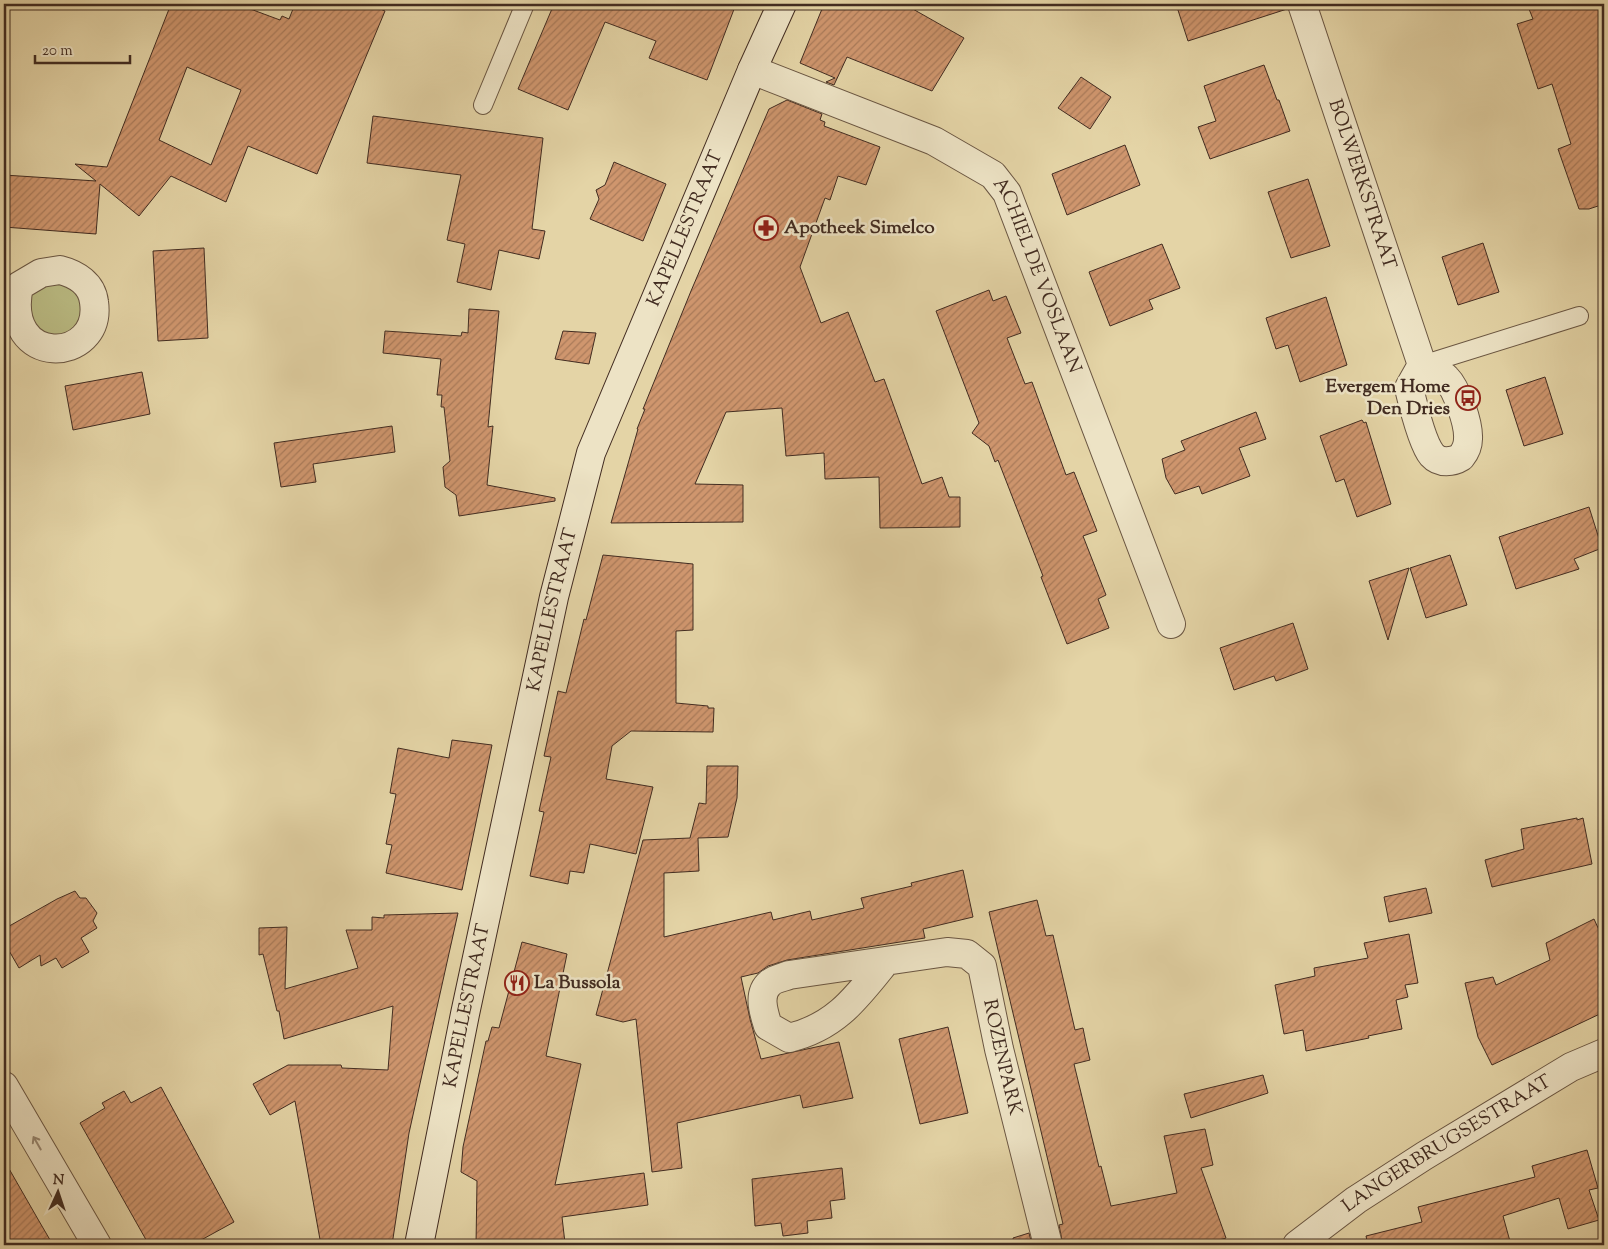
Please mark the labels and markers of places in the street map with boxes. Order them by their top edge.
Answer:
pharmacy icon: Apotheek Simelco [753,215,779,241]
place label: Apotheek Simelco [784,215,935,242]
place label: Evergem Home Den Dries [1326,374,1451,423]
bus stop icon: Evergem Home Den Dries [1455,385,1481,411]
restaurant icon: La Bussola [504,970,530,996]
place label: La Bussola [534,970,621,997]

